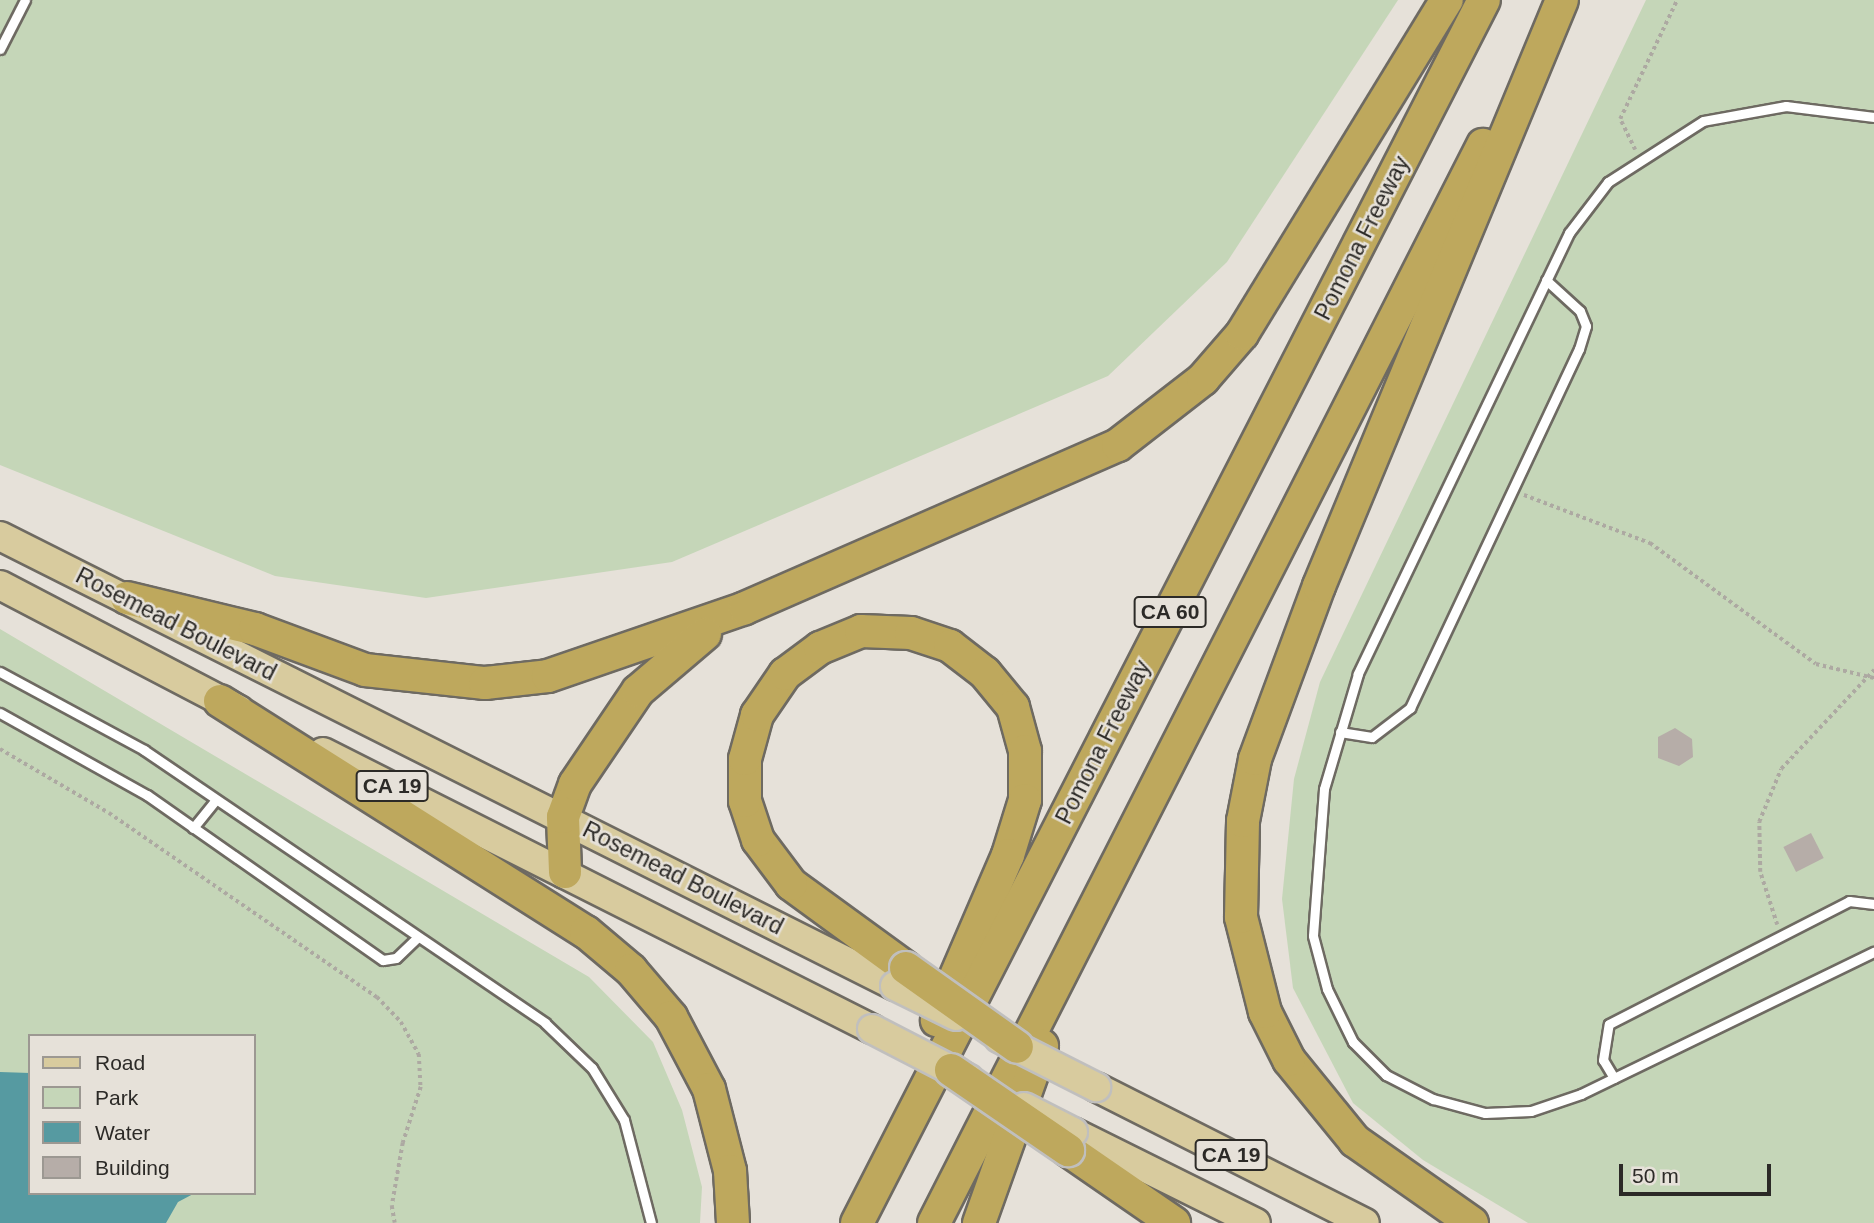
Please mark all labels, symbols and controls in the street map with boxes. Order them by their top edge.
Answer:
street label: Pomona Freeway [1309,151,1415,325]
street label: Rosemead Boulevard [71,561,281,687]
road number: CA 60 [1132,594,1208,630]
street label: Pomona Freeway [1050,655,1156,829]
road number: CA 19 [354,768,430,804]
street label: Rosemead Boulevard [578,815,788,941]
legend [28,1034,256,1195]
text: Road [95,1051,145,1074]
text: Park [95,1086,138,1109]
text: Water [95,1121,150,1144]
road number: CA 19 [1192,1138,1270,1172]
scale bar [1622,1150,1774,1194]
text: Building [95,1156,170,1179]
text: 50 m [1632,1164,1679,1187]

